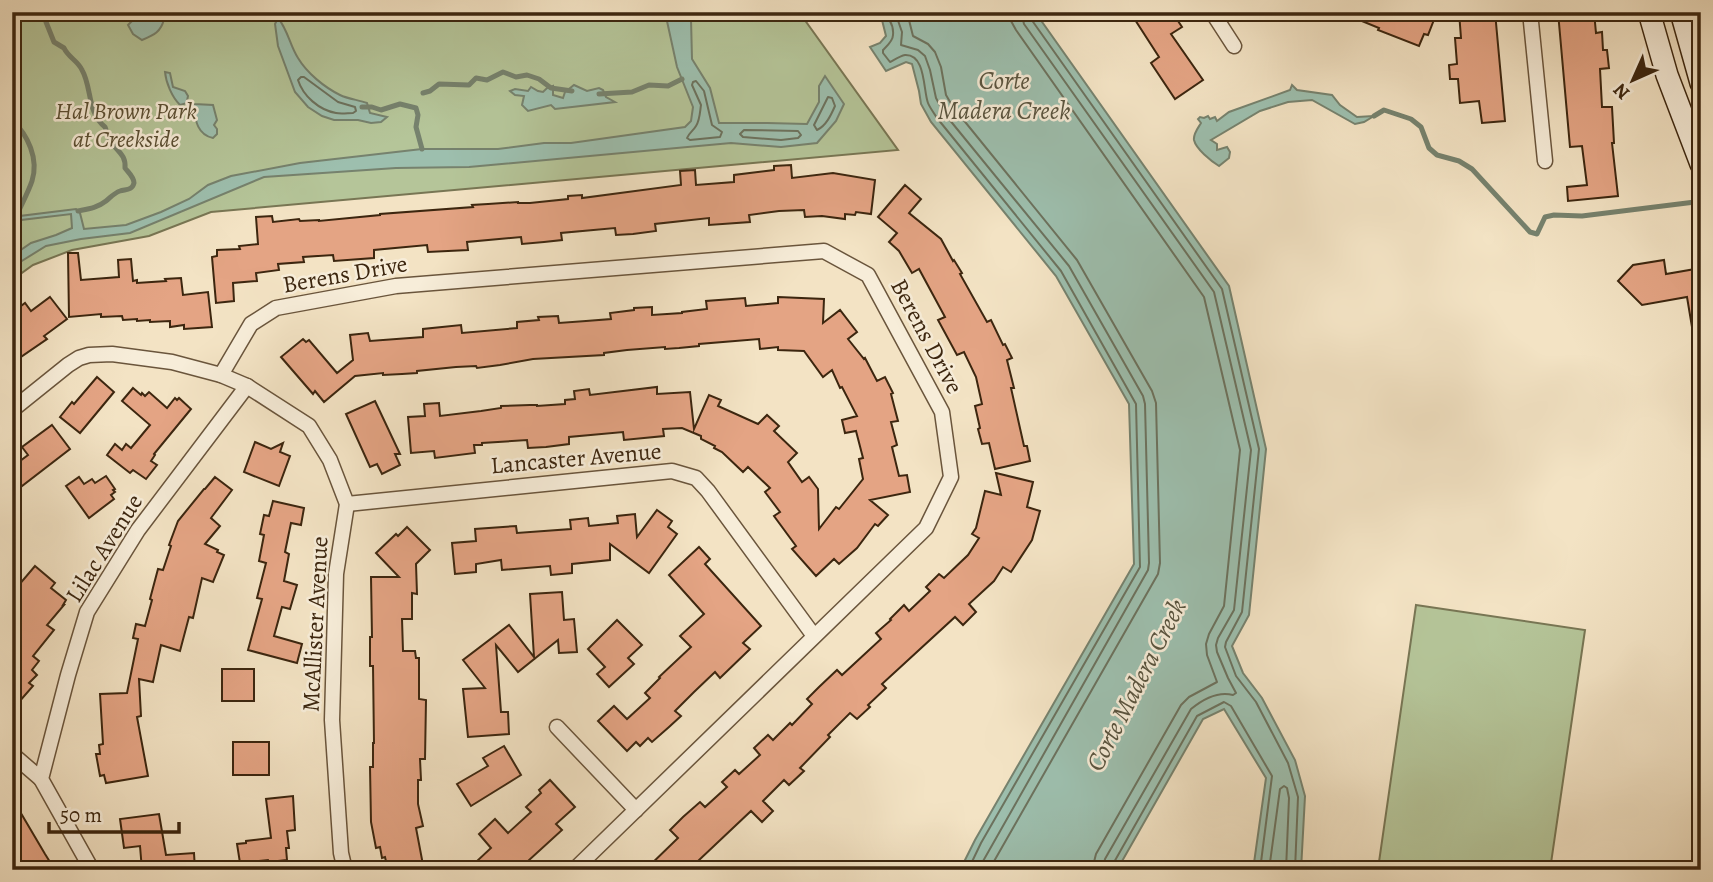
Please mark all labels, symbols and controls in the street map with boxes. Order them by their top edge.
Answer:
north arrow [1598,46,1668,116]
water label: Corte Madera Creek [937,63,1071,128]
text: N [1607,77,1636,105]
park label: Hal Brown Park at Creekside [55,95,197,155]
street label: Berens Drive [280,247,410,301]
street label: Berens Drive [883,273,971,399]
street label: Lancaster Avenue [489,435,663,481]
street label: Lilac Avenue [58,488,150,608]
street label: McAllister Avenue [294,535,336,713]
water label: Corte Madera Creek [1078,593,1194,777]
scale bar [49,791,178,835]
text: 50 m [60,801,102,829]

